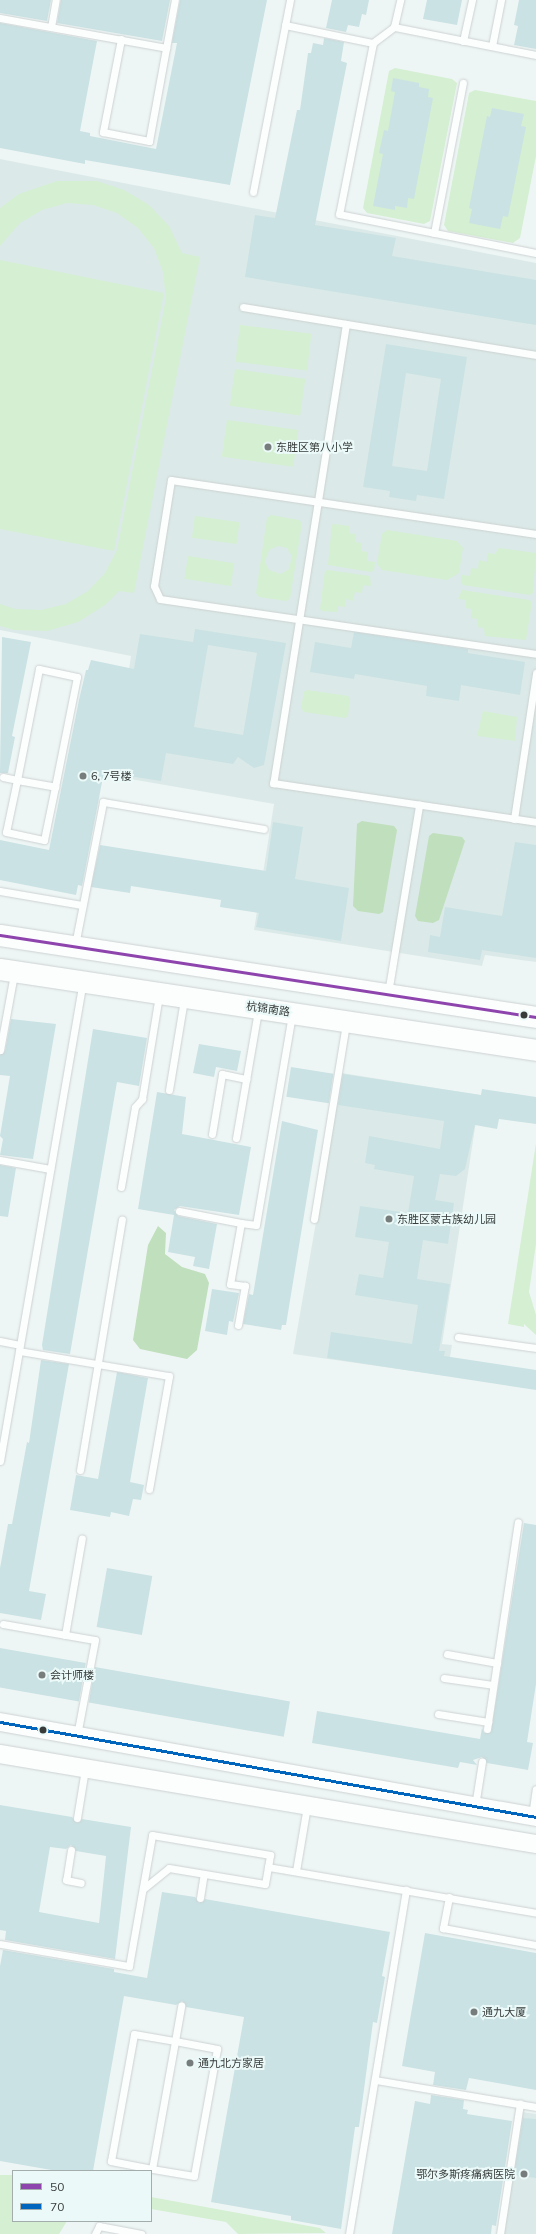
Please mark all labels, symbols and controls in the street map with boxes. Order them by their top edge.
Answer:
place label: 东胜区第八小学 [276,440,353,454]
marker: 东胜区第八小学 [263,442,273,452]
place label: 6, 7号楼 [91,769,132,783]
marker: 6, 7号楼 [78,771,88,781]
street label: 杭锦南路 [245,999,291,1019]
unlabelled marker [519,1010,529,1020]
place label: 东胜区蒙古族幼儿园 [397,1212,496,1226]
marker: 东胜区蒙古族幼儿园 [384,1214,394,1224]
place label: 会计师楼 [50,1668,94,1682]
marker: 会计师楼 [37,1670,47,1680]
unlabelled marker [38,1725,48,1735]
place label: 通九大厦 [482,2005,526,2019]
marker: 通九大厦 [469,2007,479,2017]
place label: 通九北方家居 [198,2056,264,2070]
marker: 通九北方家居 [185,2058,195,2068]
place label: 鄂尔多斯疼痛病医院 [416,2167,515,2181]
marker: 鄂尔多斯疼痛病医院 [518,2168,530,2180]
legend [12,2170,152,2222]
text: 50 [50,2179,64,2194]
text: 70 [50,2199,64,2214]

